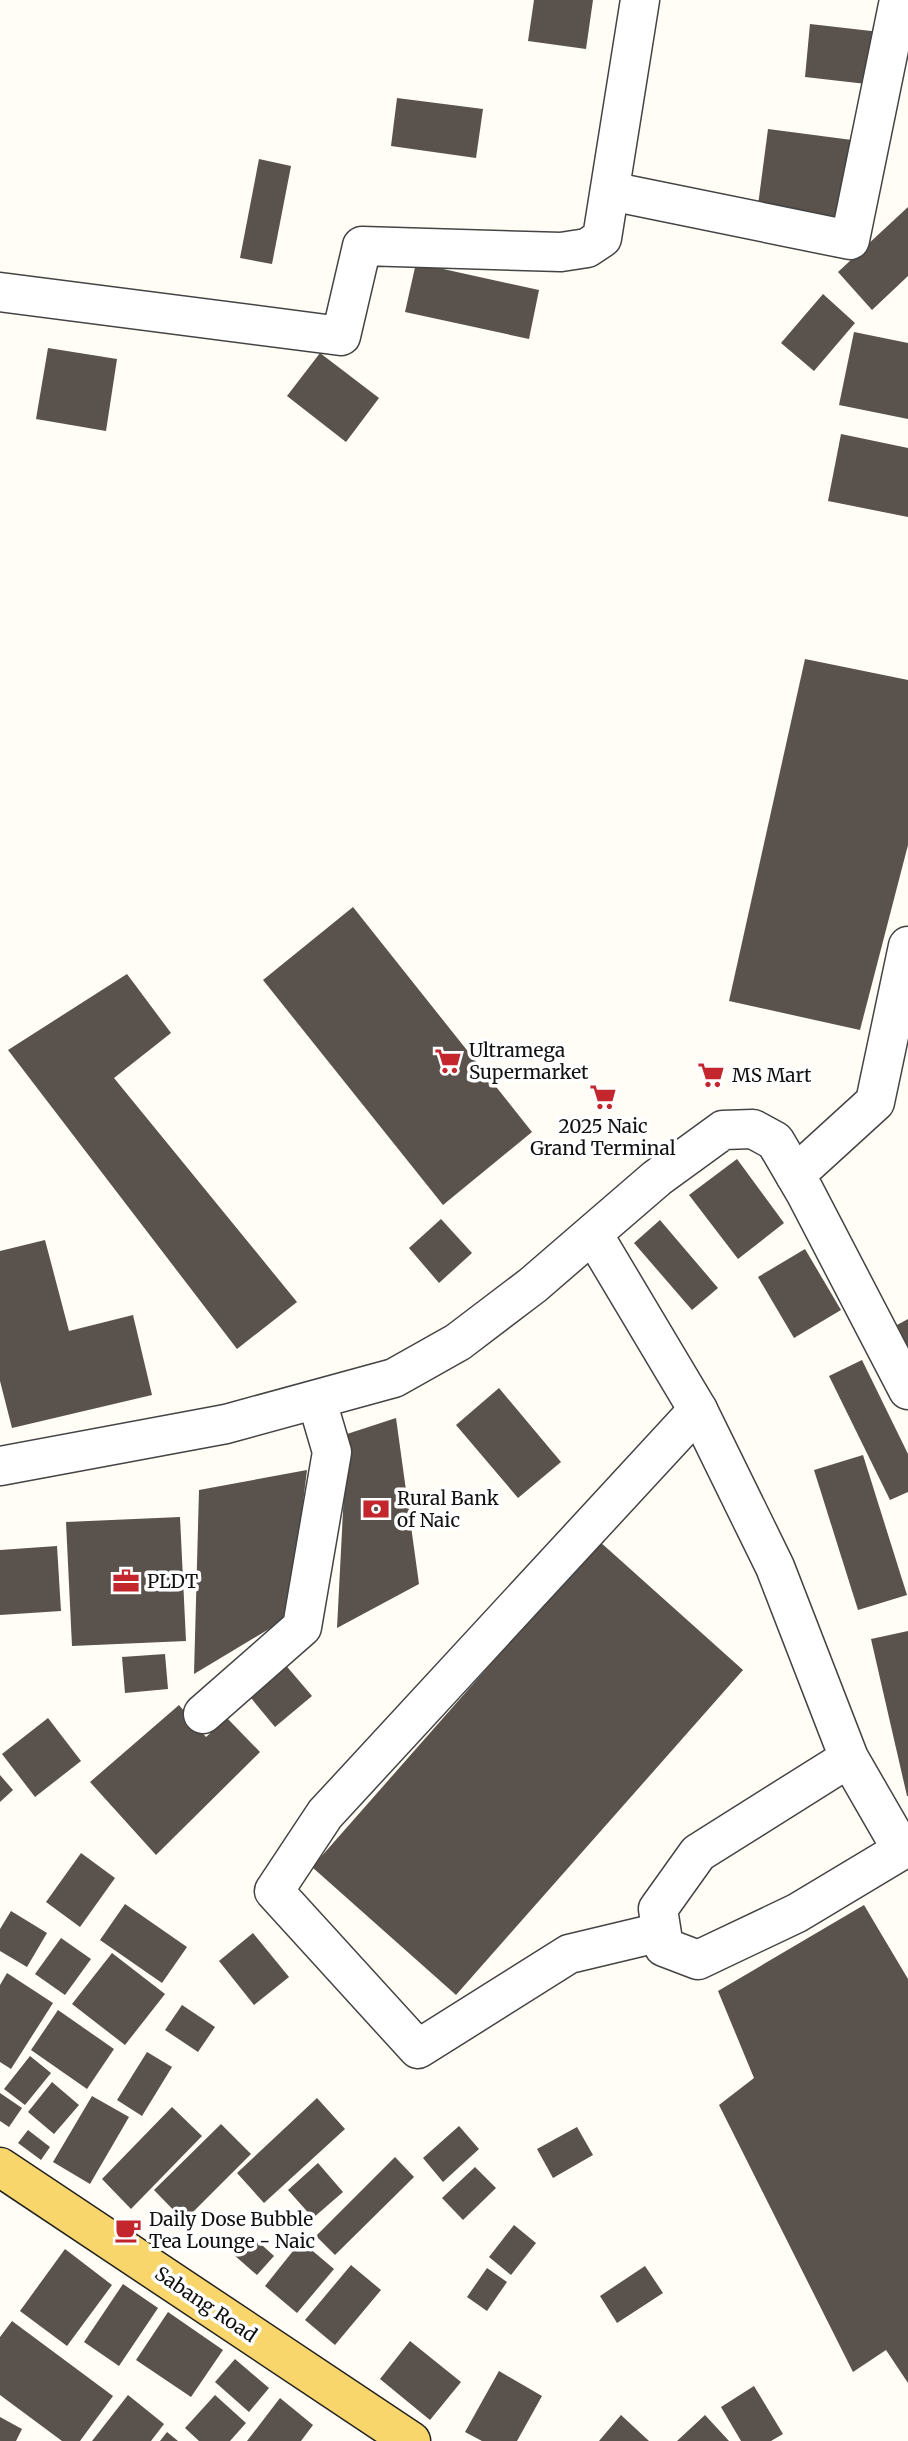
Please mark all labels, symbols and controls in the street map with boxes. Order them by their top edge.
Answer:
place label: Ultramega Supermarket [469,1038,589,1084]
supermarket icon: Ultramega Supermarket [433,1046,463,1076]
supermarket icon: MS Mart [696,1060,726,1090]
place label: MS Mart [732,1063,812,1087]
supermarket icon: 2025 Naic Grand Terminal [588,1082,618,1112]
place label: 2025 Naic Grand Terminal [530,1114,676,1160]
place label: Rural Bank of Naic [397,1486,499,1532]
bank icon: Rural Bank of Naic [361,1494,391,1524]
office icon: PLDT [111,1566,141,1596]
place label: PLDT [147,1569,198,1593]
place label: Daily Dose Bubble Tea Lounge - Naic [149,2207,315,2253]
cafe icon: Daily Dose Bubble Tea Lounge - Naic [113,2215,143,2245]
street label: Sabang Road [150,2261,262,2347]

